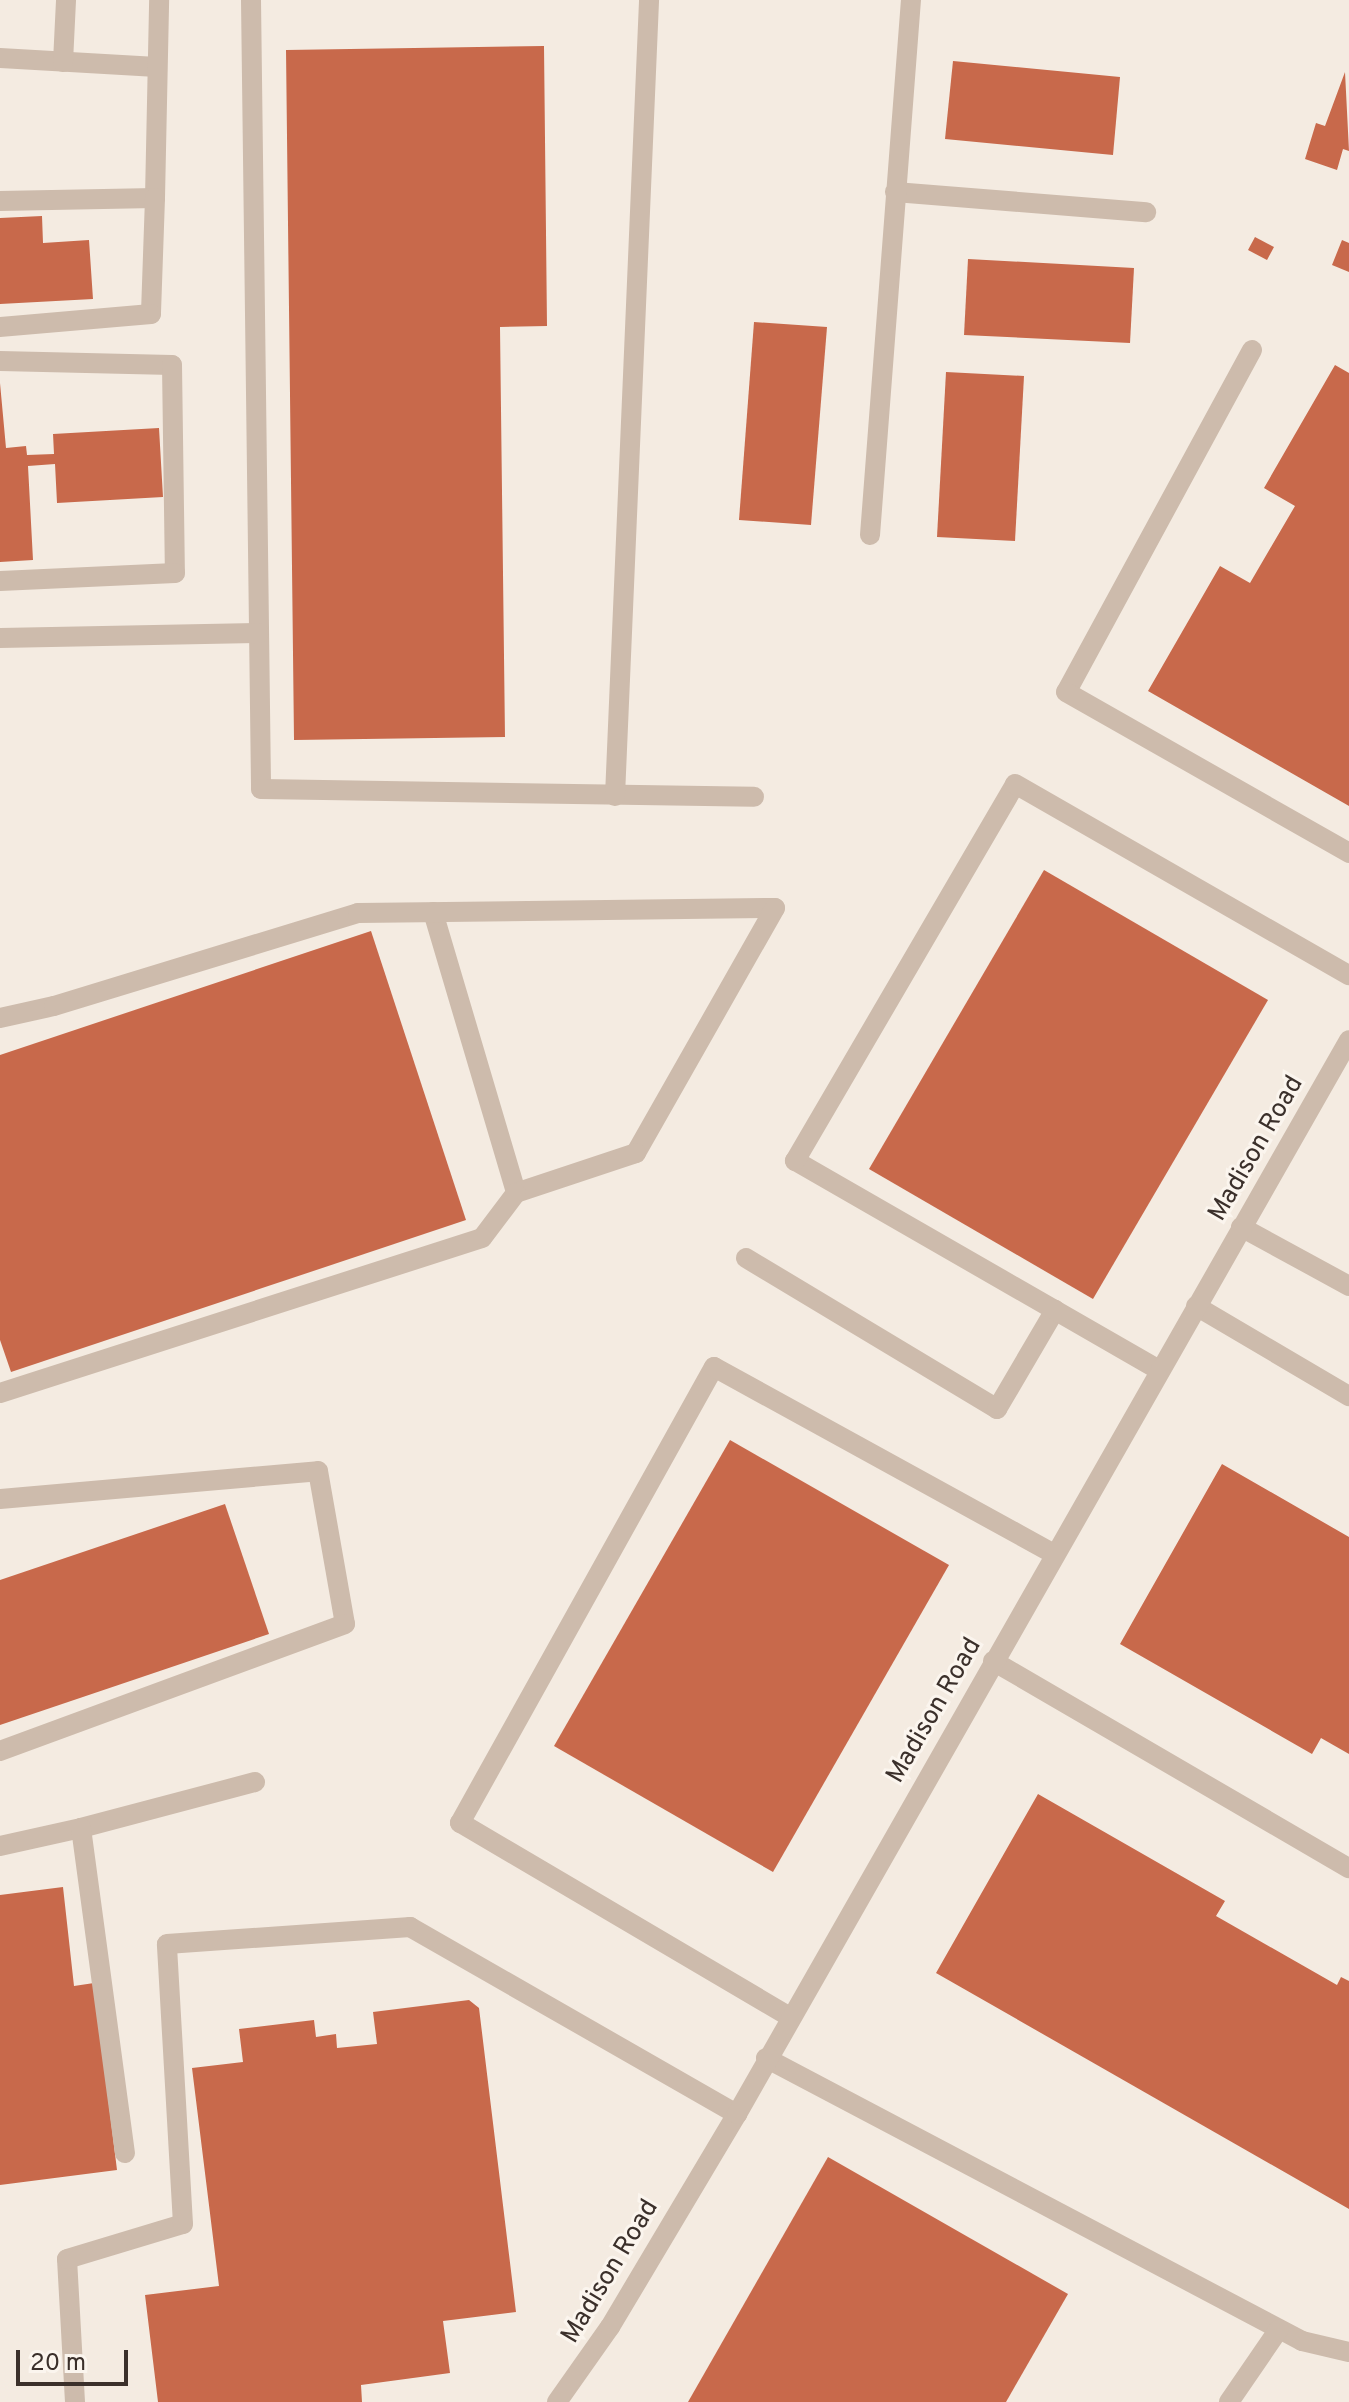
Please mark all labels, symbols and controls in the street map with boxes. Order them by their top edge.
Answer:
street label: Madison Road [1203,1071,1311,1227]
street label: Madison Road [881,1633,989,1789]
street label: Madison Road [556,2194,666,2350]
scale bar [20,2334,132,2384]
text: 20 m [30,2349,86,2379]

